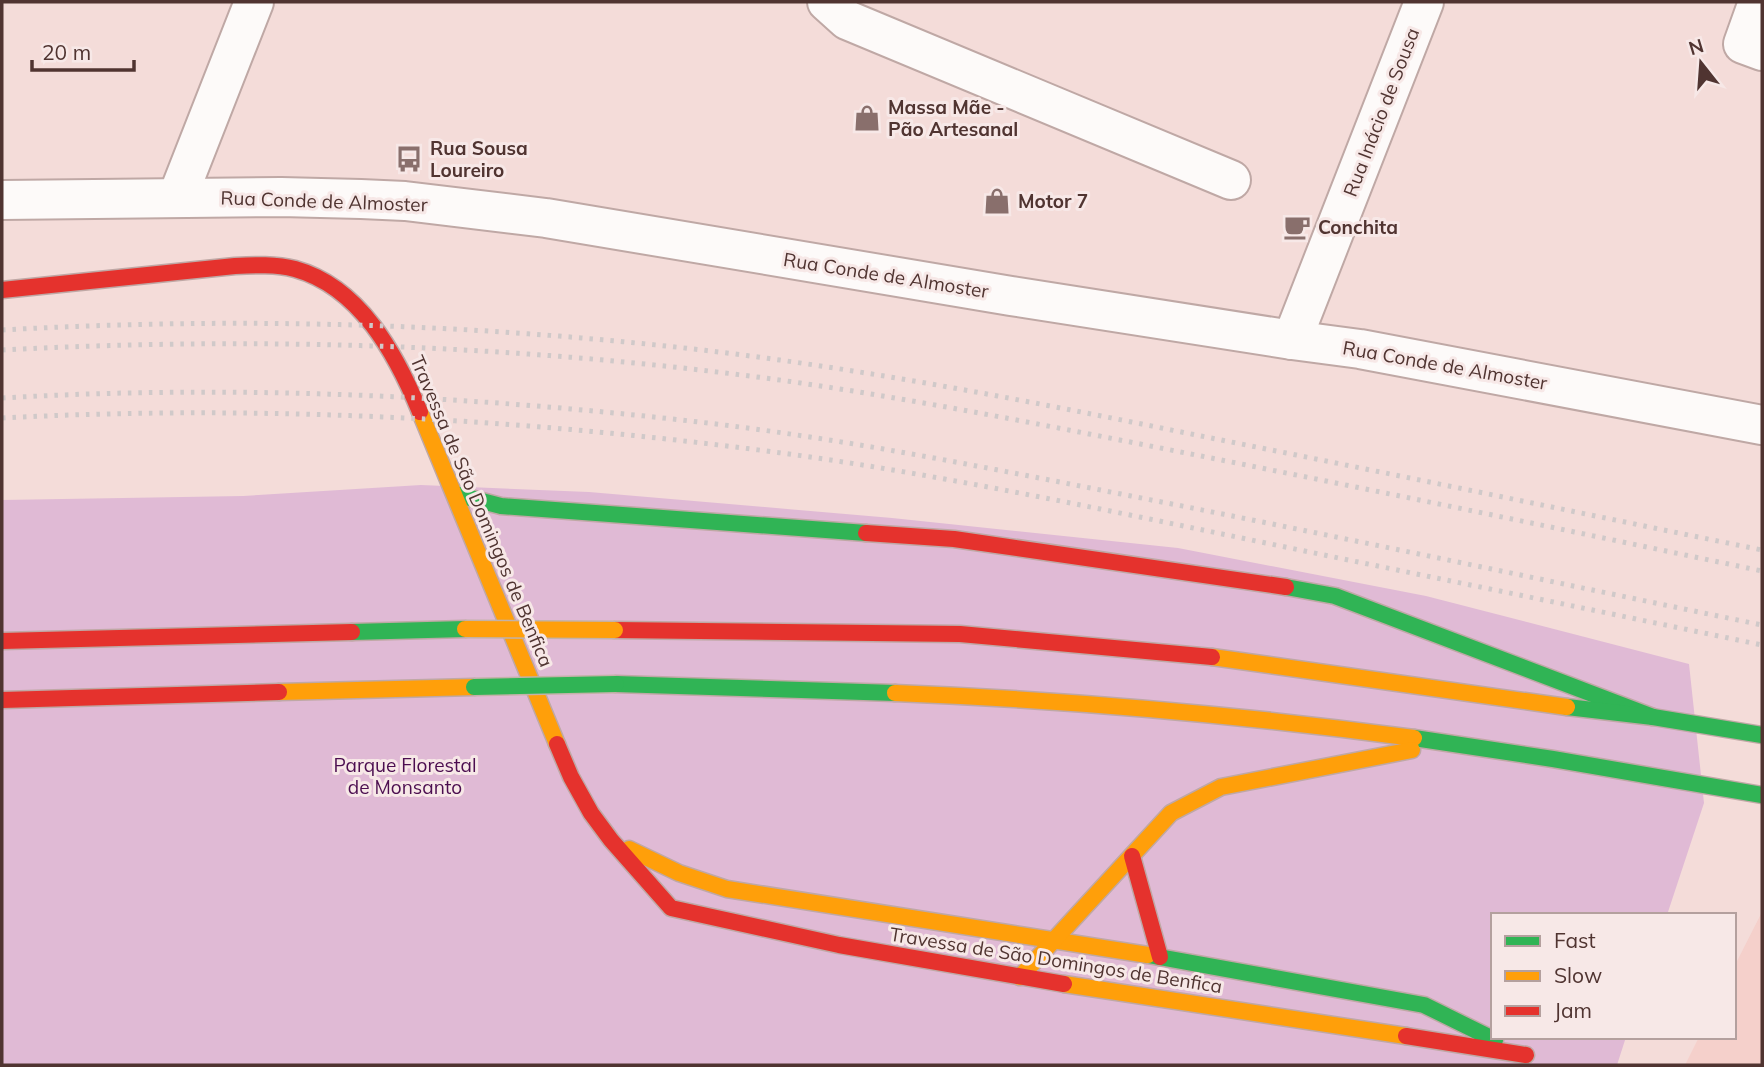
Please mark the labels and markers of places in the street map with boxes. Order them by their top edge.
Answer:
place label: Massa Mãe - Pão Artesanal [888,95,1018,141]
shop icon: Massa Mãe - Pão Artesanal [852,103,882,133]
place label: Rua Sousa Loureiro [430,136,528,182]
bus stop icon: Rua Sousa Loureiro [394,144,424,174]
shop icon: Motor 7 [982,186,1012,216]
place label: Motor 7 [1018,189,1088,213]
cafe icon: Conchita [1282,212,1312,242]
place label: Conchita [1318,215,1398,239]

